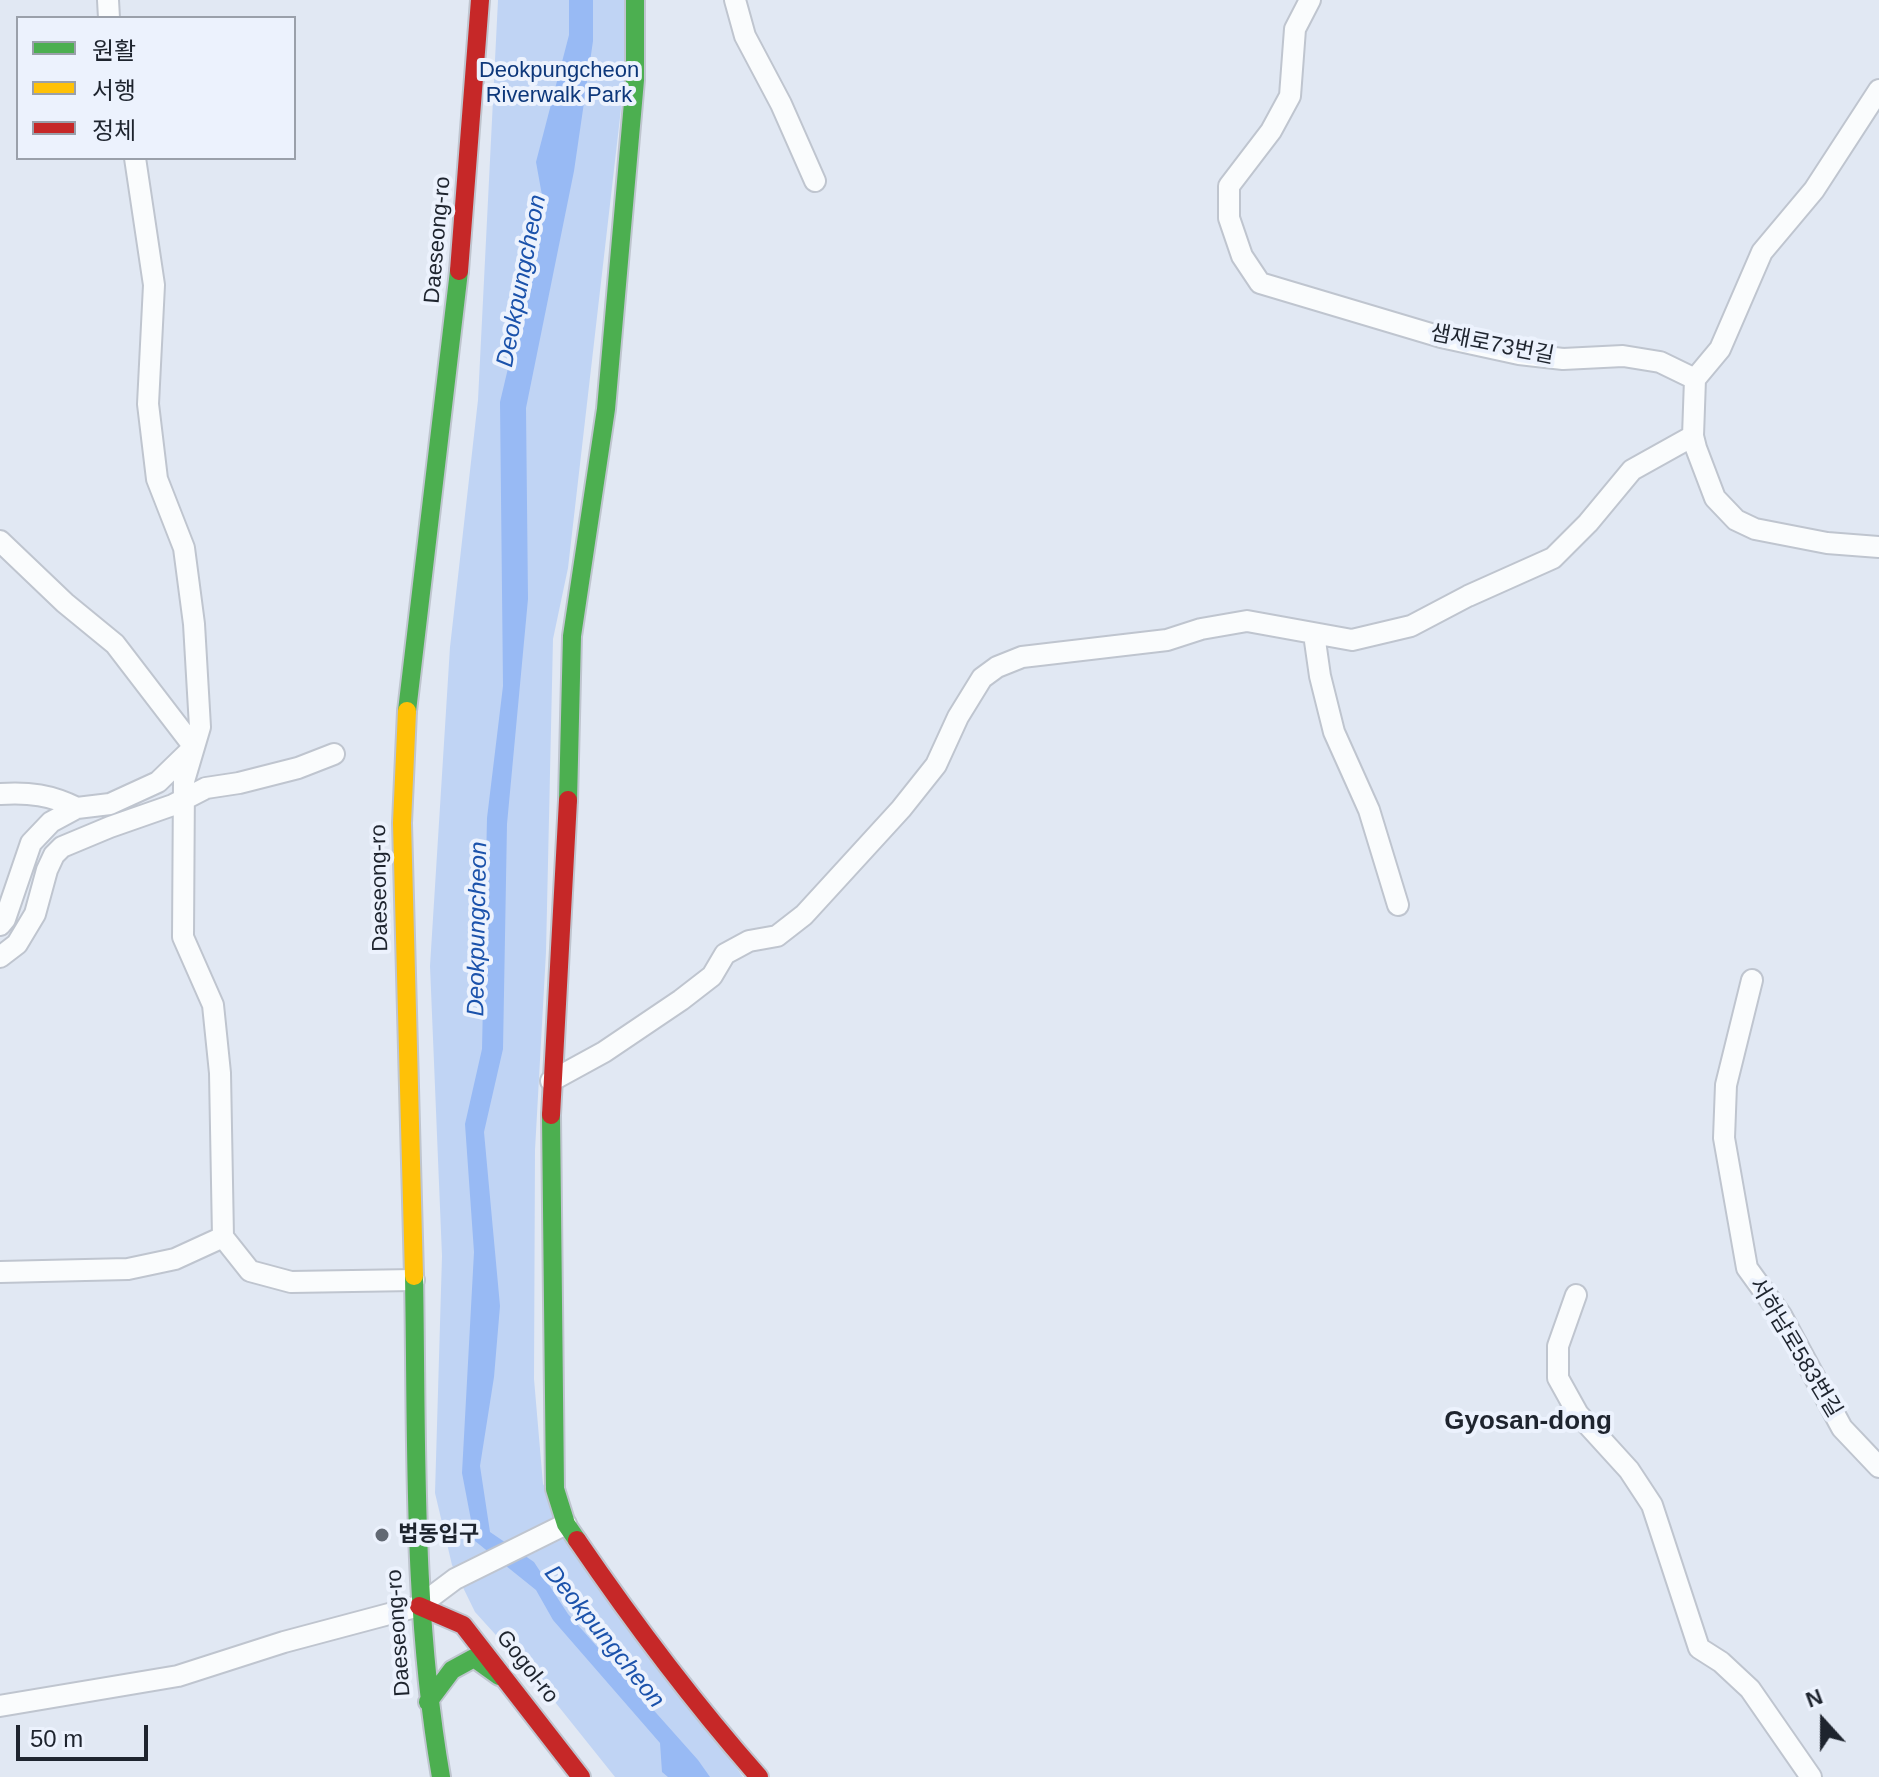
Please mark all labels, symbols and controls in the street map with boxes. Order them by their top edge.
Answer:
legend [16,16,296,160]
text: 원활 [92,37,136,64]
park label: Deokpungcheon Riverwalk Park [479,58,639,110]
text: 서행 [92,77,136,104]
text: 정체 [92,117,136,144]
street label: Daeseong-ro [419,175,457,305]
water label: Deokpungcheon [491,192,553,370]
street label: 샘재로73번길 [1428,320,1556,370]
street label: Daeseong-ro [366,824,394,952]
water label: Deokpungcheon [462,841,494,1017]
street label: 서하남로583번길 [1743,1273,1847,1423]
district label: Gyosan-dong [1444,1406,1612,1438]
place label: 법동입구 [398,1522,479,1548]
marker: 법동입구 [373,1526,391,1544]
water label: Deokpungcheon [538,1560,670,1714]
street label: Daeseong-ro [381,1569,417,1697]
street label: Gogol-ro [490,1625,564,1709]
north arrow [1783,1681,1863,1761]
text: N [1802,1684,1826,1713]
scale bar [20,1709,152,1759]
text: 50 m [30,1725,83,1752]

